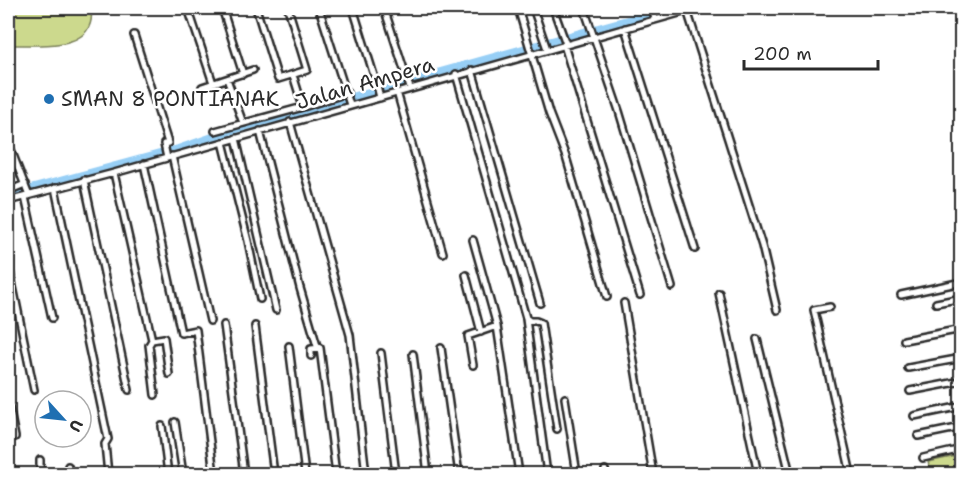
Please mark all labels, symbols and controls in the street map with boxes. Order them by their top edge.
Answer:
scale bar [744,33,878,71]
text: 200 m [753,42,812,66]
street label: Jalan Ampera [293,50,437,116]
place label: SMAN 8 PONTIANAK [61,85,280,113]
marker: SMAN 8 PONTIANAK [42,92,56,106]
north arrow [33,389,93,449]
text: U [64,416,88,435]

